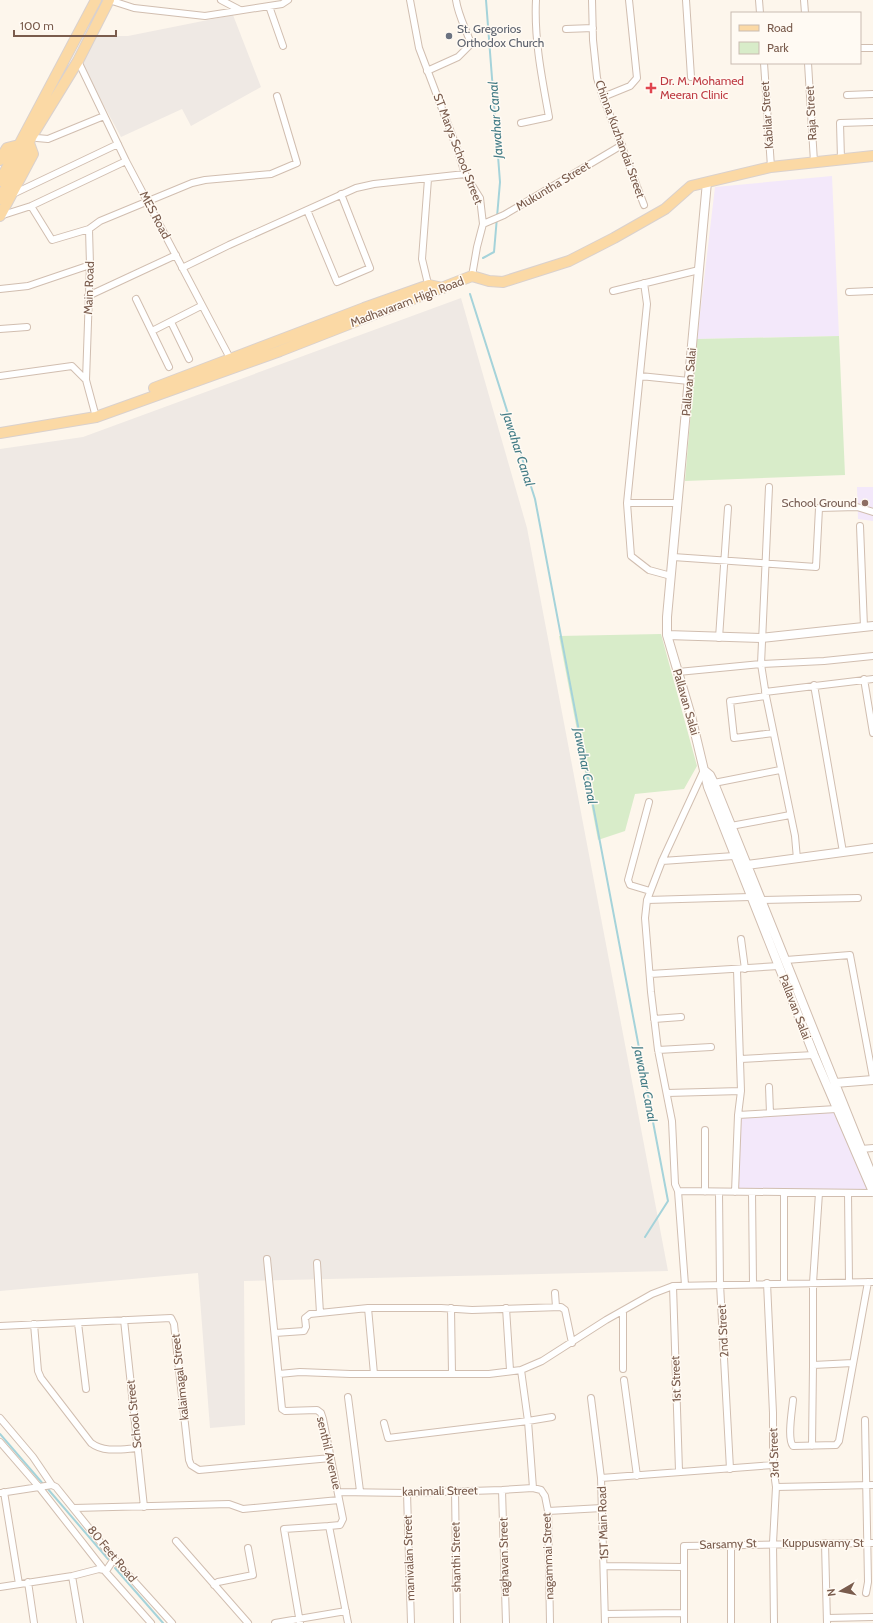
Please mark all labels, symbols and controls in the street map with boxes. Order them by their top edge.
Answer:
scale bar [14,12,116,38]
legend [731,12,861,64]
text: 100 m [20,18,54,33]
text: Road [767,20,793,35]
place label: St. Gregorios Orthodox Church [457,21,544,50]
marker: St. Gregorios Orthodox Church [444,31,454,41]
text: Park [767,40,789,55]
place label: Dr. M. Mohamed Meeran Clinic [660,73,744,102]
street label: Chinna Kuzhandai Street [592,78,649,200]
water label: Jawahar Canal [484,81,506,160]
street label: Kabilar Street [757,81,776,149]
marker: Dr. M. Mohamed Meeran Clinic [645,82,657,94]
street label: Raja Street [802,85,819,141]
street label: ST Marys School Street [430,91,487,206]
street label: Mukuntha Street [513,158,593,214]
street label: MES Road [137,188,174,241]
street label: Main Road [80,261,97,315]
street label: Madhavaram High Road [348,273,466,330]
street label: Pallavan Salai [678,347,699,417]
water label: Jawahar Canal [499,409,539,488]
place label: School Ground [781,495,857,510]
marker: School Ground [860,498,870,508]
street label: Pallavan Salai [670,667,703,737]
water label: Jawahar Canal [571,726,601,805]
street label: Pallavan Salai [776,972,815,1042]
water label: Jawahar Canal [631,1044,661,1123]
street label: 2nd Street [714,1304,731,1358]
street label: kalaimagal Street [168,1333,191,1421]
street label: 1st Street [667,1356,684,1402]
street label: School Street [122,1379,145,1449]
street label: senthil Avenue [314,1415,345,1491]
street label: 3rd Street [765,1428,782,1478]
street label: kanimali Street [402,1482,478,1499]
street label: 1ST Main Road [594,1486,611,1560]
street label: nagammai Street [538,1512,557,1600]
street label: manivalan Street [400,1515,417,1601]
street label: raghavan Street [495,1517,512,1597]
street label: 80 Feet Road [84,1522,140,1585]
street label: shanthi Street [447,1522,464,1592]
street label: Sarsamy St [699,1535,757,1552]
street label: Kuppuswamy St [782,1535,864,1550]
north arrow [821,1571,861,1611]
text: N [824,1588,839,1598]

